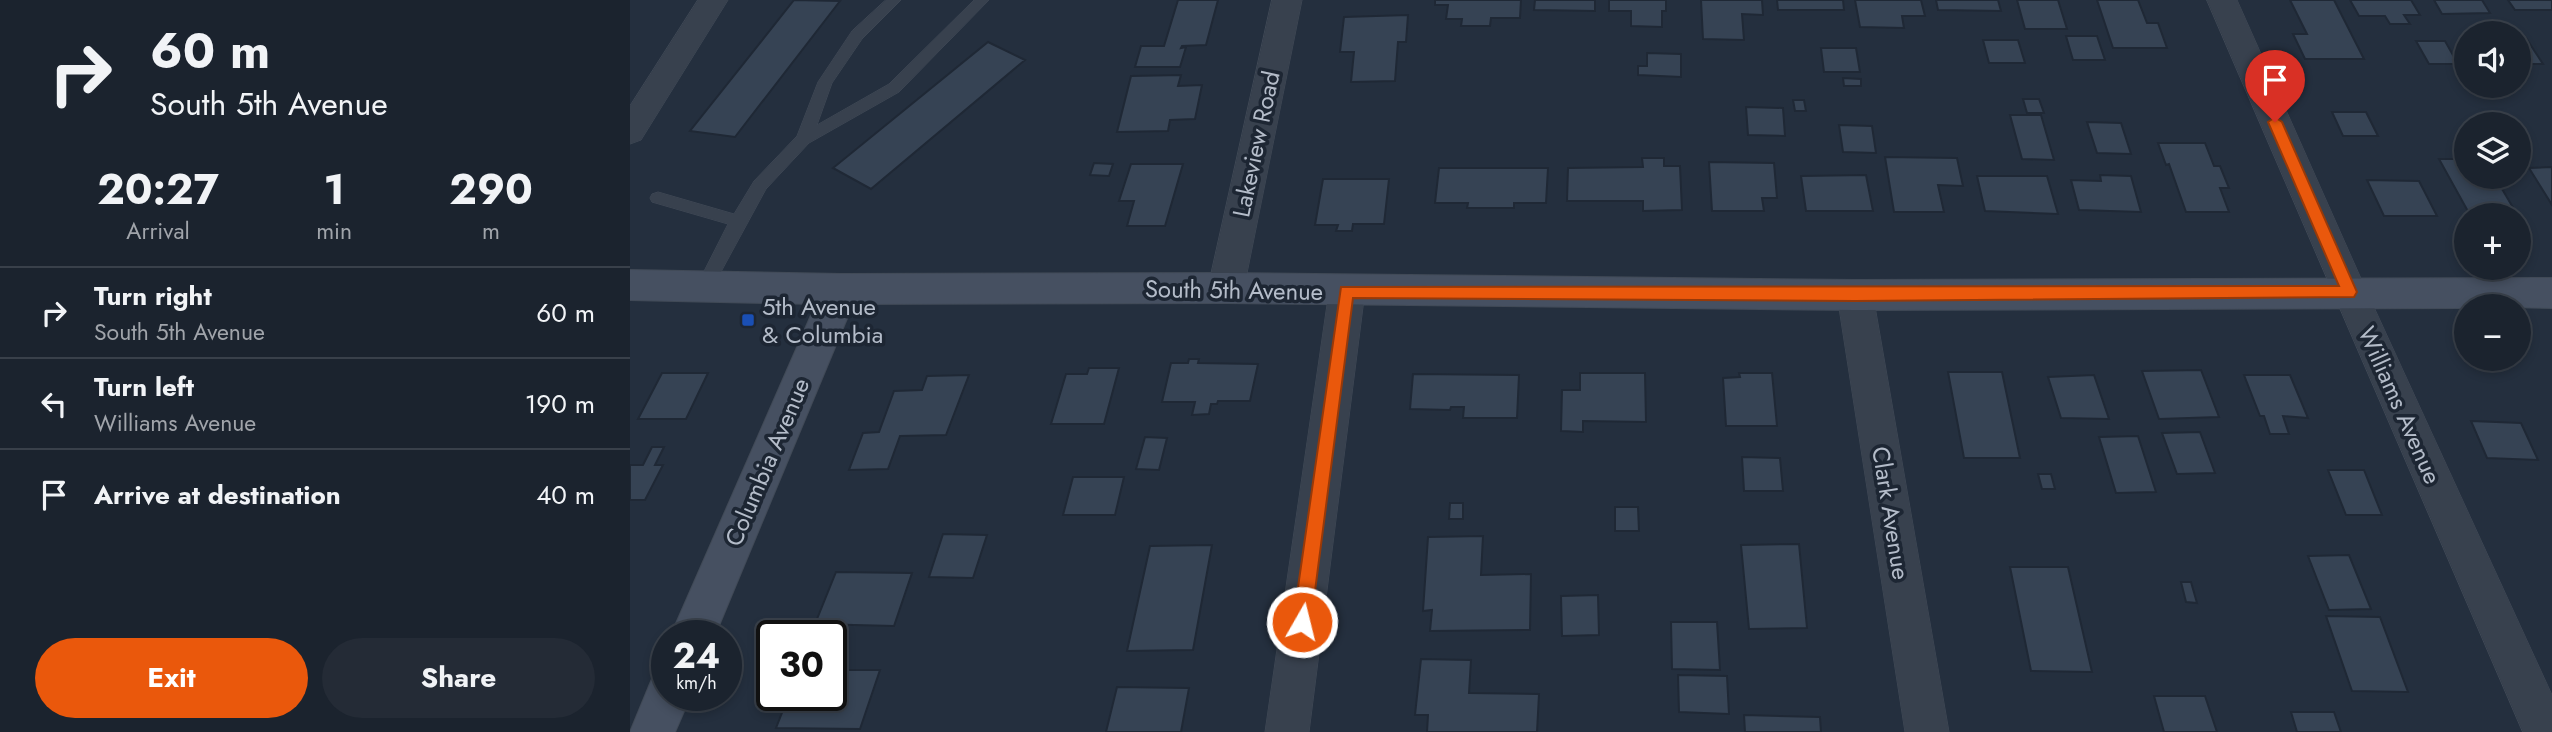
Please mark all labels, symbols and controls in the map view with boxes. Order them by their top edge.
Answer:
text: 60 m [150,16,270,86]
map controls [2454,21,2531,371]
button: sound [2454,21,2531,98]
icon: right [35,28,126,119]
pin [2245,50,2305,122]
icon: arrive [2256,61,2294,99]
street label: Lakeview Road [1223,68,1289,220]
text: South 5th Avenue [150,81,388,127]
button: layers [2454,112,2531,189]
text: 20:27 [97,159,219,220]
text: 1 [323,159,345,220]
text: 290 [449,159,533,220]
button: + [2454,203,2531,280]
text: Arrival [126,214,190,248]
text: min [316,214,352,248]
text: m [482,214,500,248]
street label: South 5th Avenue [1145,271,1323,309]
text: Turn right [94,277,212,315]
place label: 5th Avenue & Columbia [762,289,883,352]
icon: right [35,294,73,332]
text: 60 m [536,294,595,332]
button: − [2454,294,2531,371]
marker: 5th Avenue & Columbia [740,312,756,328]
text: South 5th Avenue [94,315,265,349]
street label: Williams Avenue [2350,321,2450,489]
text: Turn left [94,368,194,406]
street label: Columbia Avenue [716,372,818,552]
icon: left [35,385,73,423]
text: 190 m [525,385,595,423]
text: Williams Avenue [94,406,256,440]
street label: Clark Avenue [1863,444,1919,582]
icon: arrive [35,476,73,514]
text: Arrive at destination [94,476,341,514]
text: 40 m [536,476,595,514]
position arrow [1265,585,1339,659]
speed limit sign: 30 [756,620,847,711]
text: 24 [673,631,720,681]
button: Exit [35,638,308,718]
button: Share [322,638,595,718]
text: km/h [676,670,717,696]

